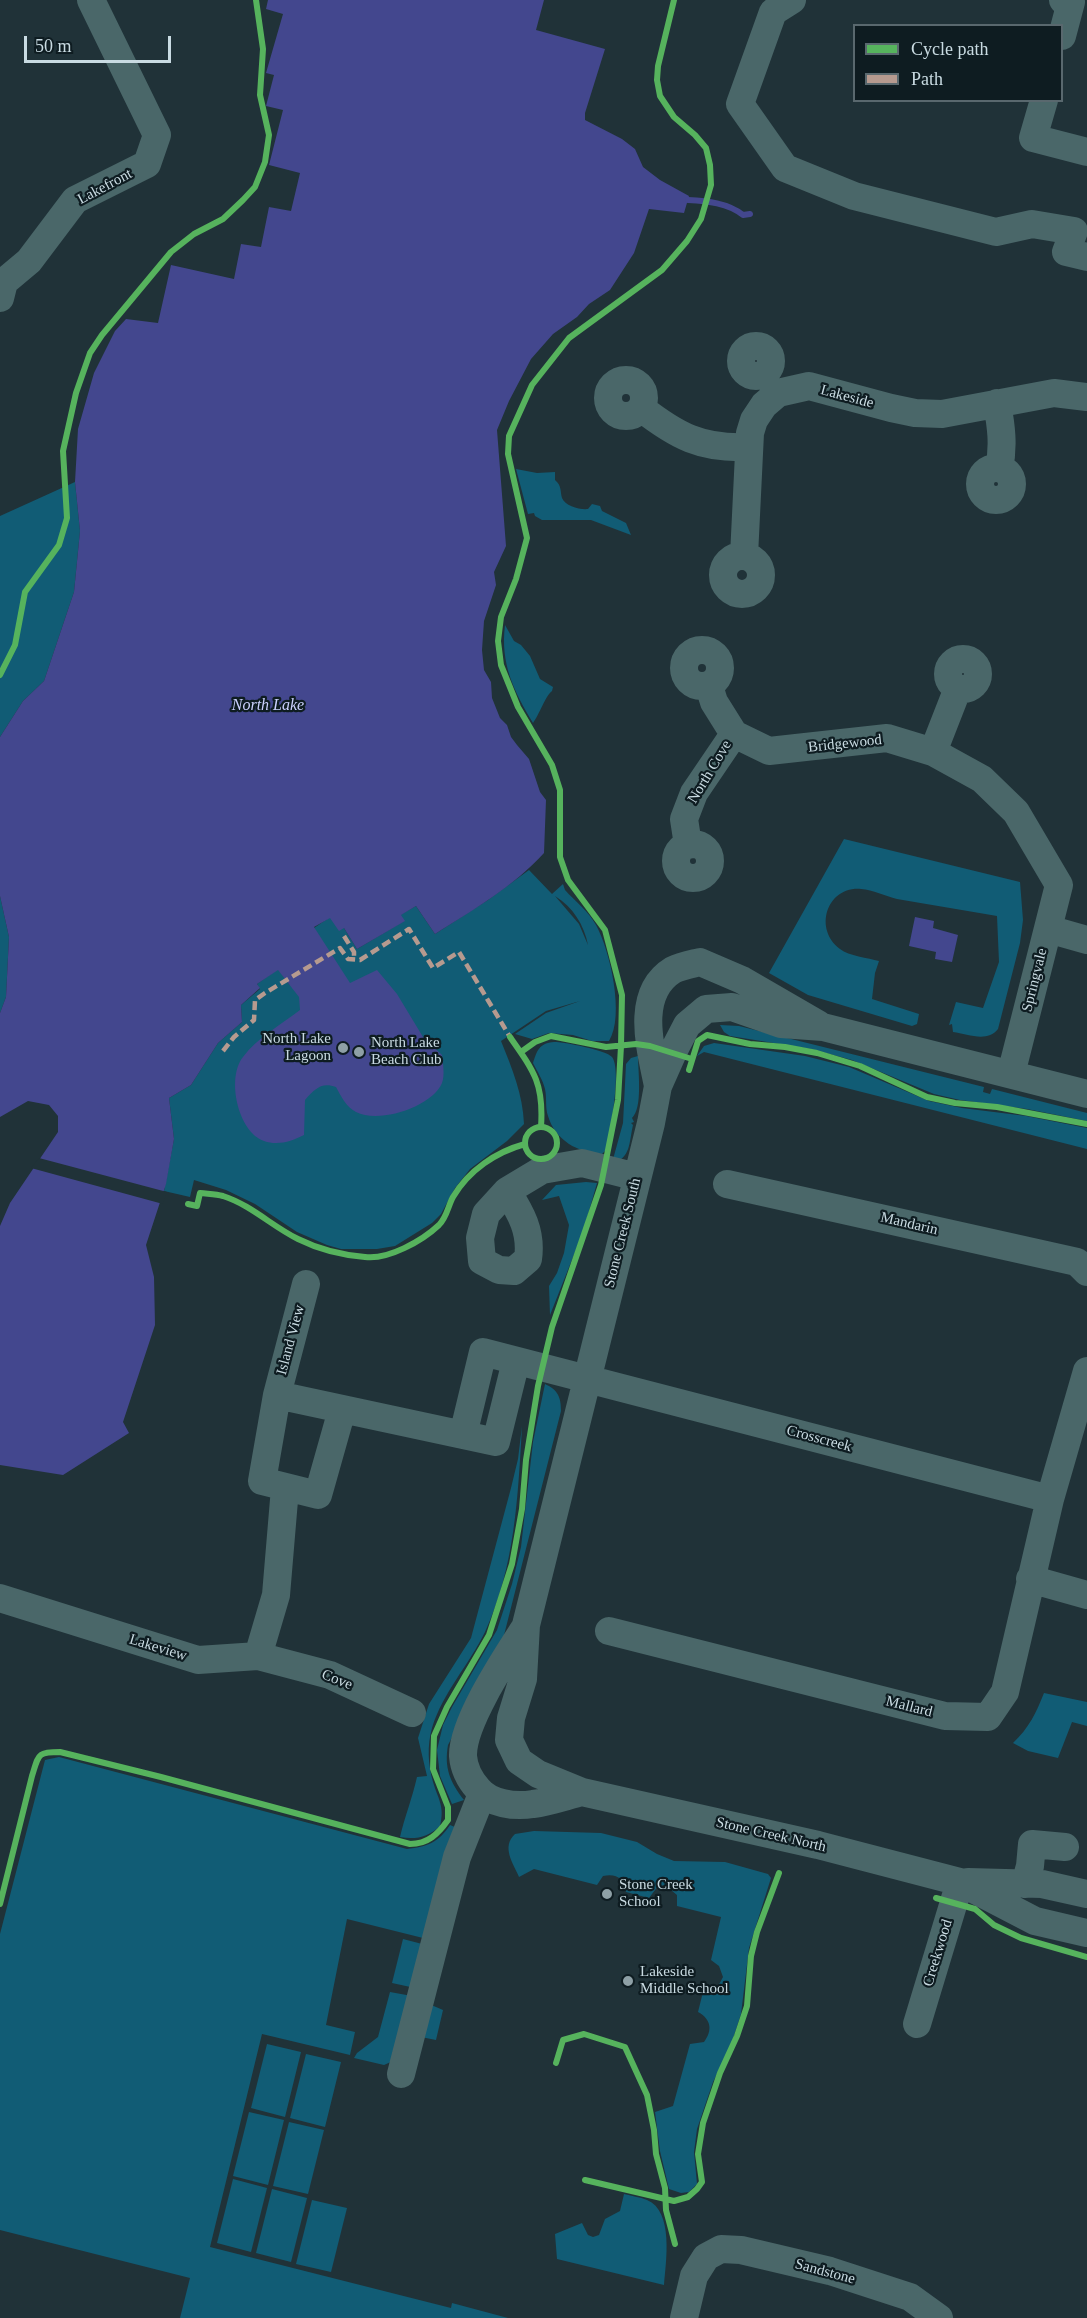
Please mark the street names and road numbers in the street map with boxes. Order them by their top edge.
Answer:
street label: Lakefront [75,165,135,209]
street label: Lakeside [819,381,875,413]
street label: Bridgewood [807,731,883,757]
street label: North Cove [684,737,736,807]
street label: Springvale [1018,946,1052,1014]
street label: Stone Creek South [601,1176,645,1290]
street label: Mandarin [879,1209,939,1239]
street label: Island View [273,1303,309,1377]
street label: Crosscreek [784,1422,854,1456]
street label: Lakeview [127,1631,189,1665]
street label: Cove [319,1666,355,1694]
street label: Mallard [884,1693,934,1721]
street label: Stone Creek North [714,1814,828,1856]
street label: Creekwood [919,1917,957,1989]
street label: Sandstone [793,2255,857,2289]

